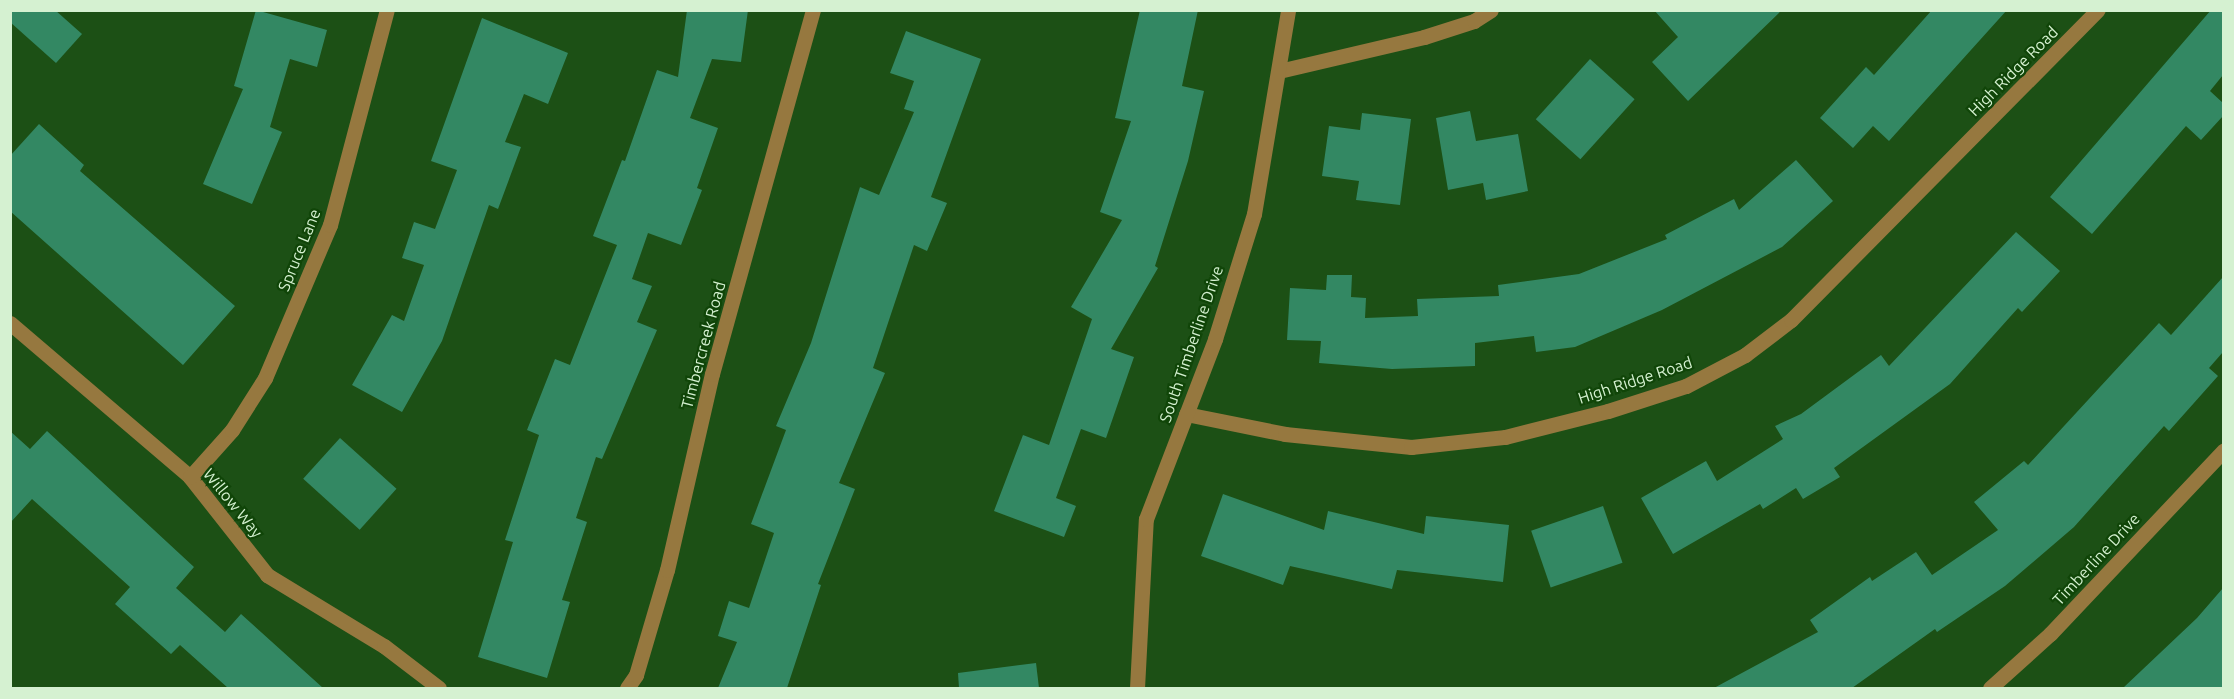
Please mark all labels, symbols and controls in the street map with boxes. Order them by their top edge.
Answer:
street label: High Ridge Road [1964,22,2062,120]
street label: Spruce Lane [274,206,324,294]
street label: South Timberline Drive [1155,263,1227,425]
street label: Timbercreek Road [677,279,729,411]
street label: High Ridge Road [1576,353,1694,407]
street label: Willow Way [199,465,267,541]
street label: Timberline Drive [2048,509,2144,609]

